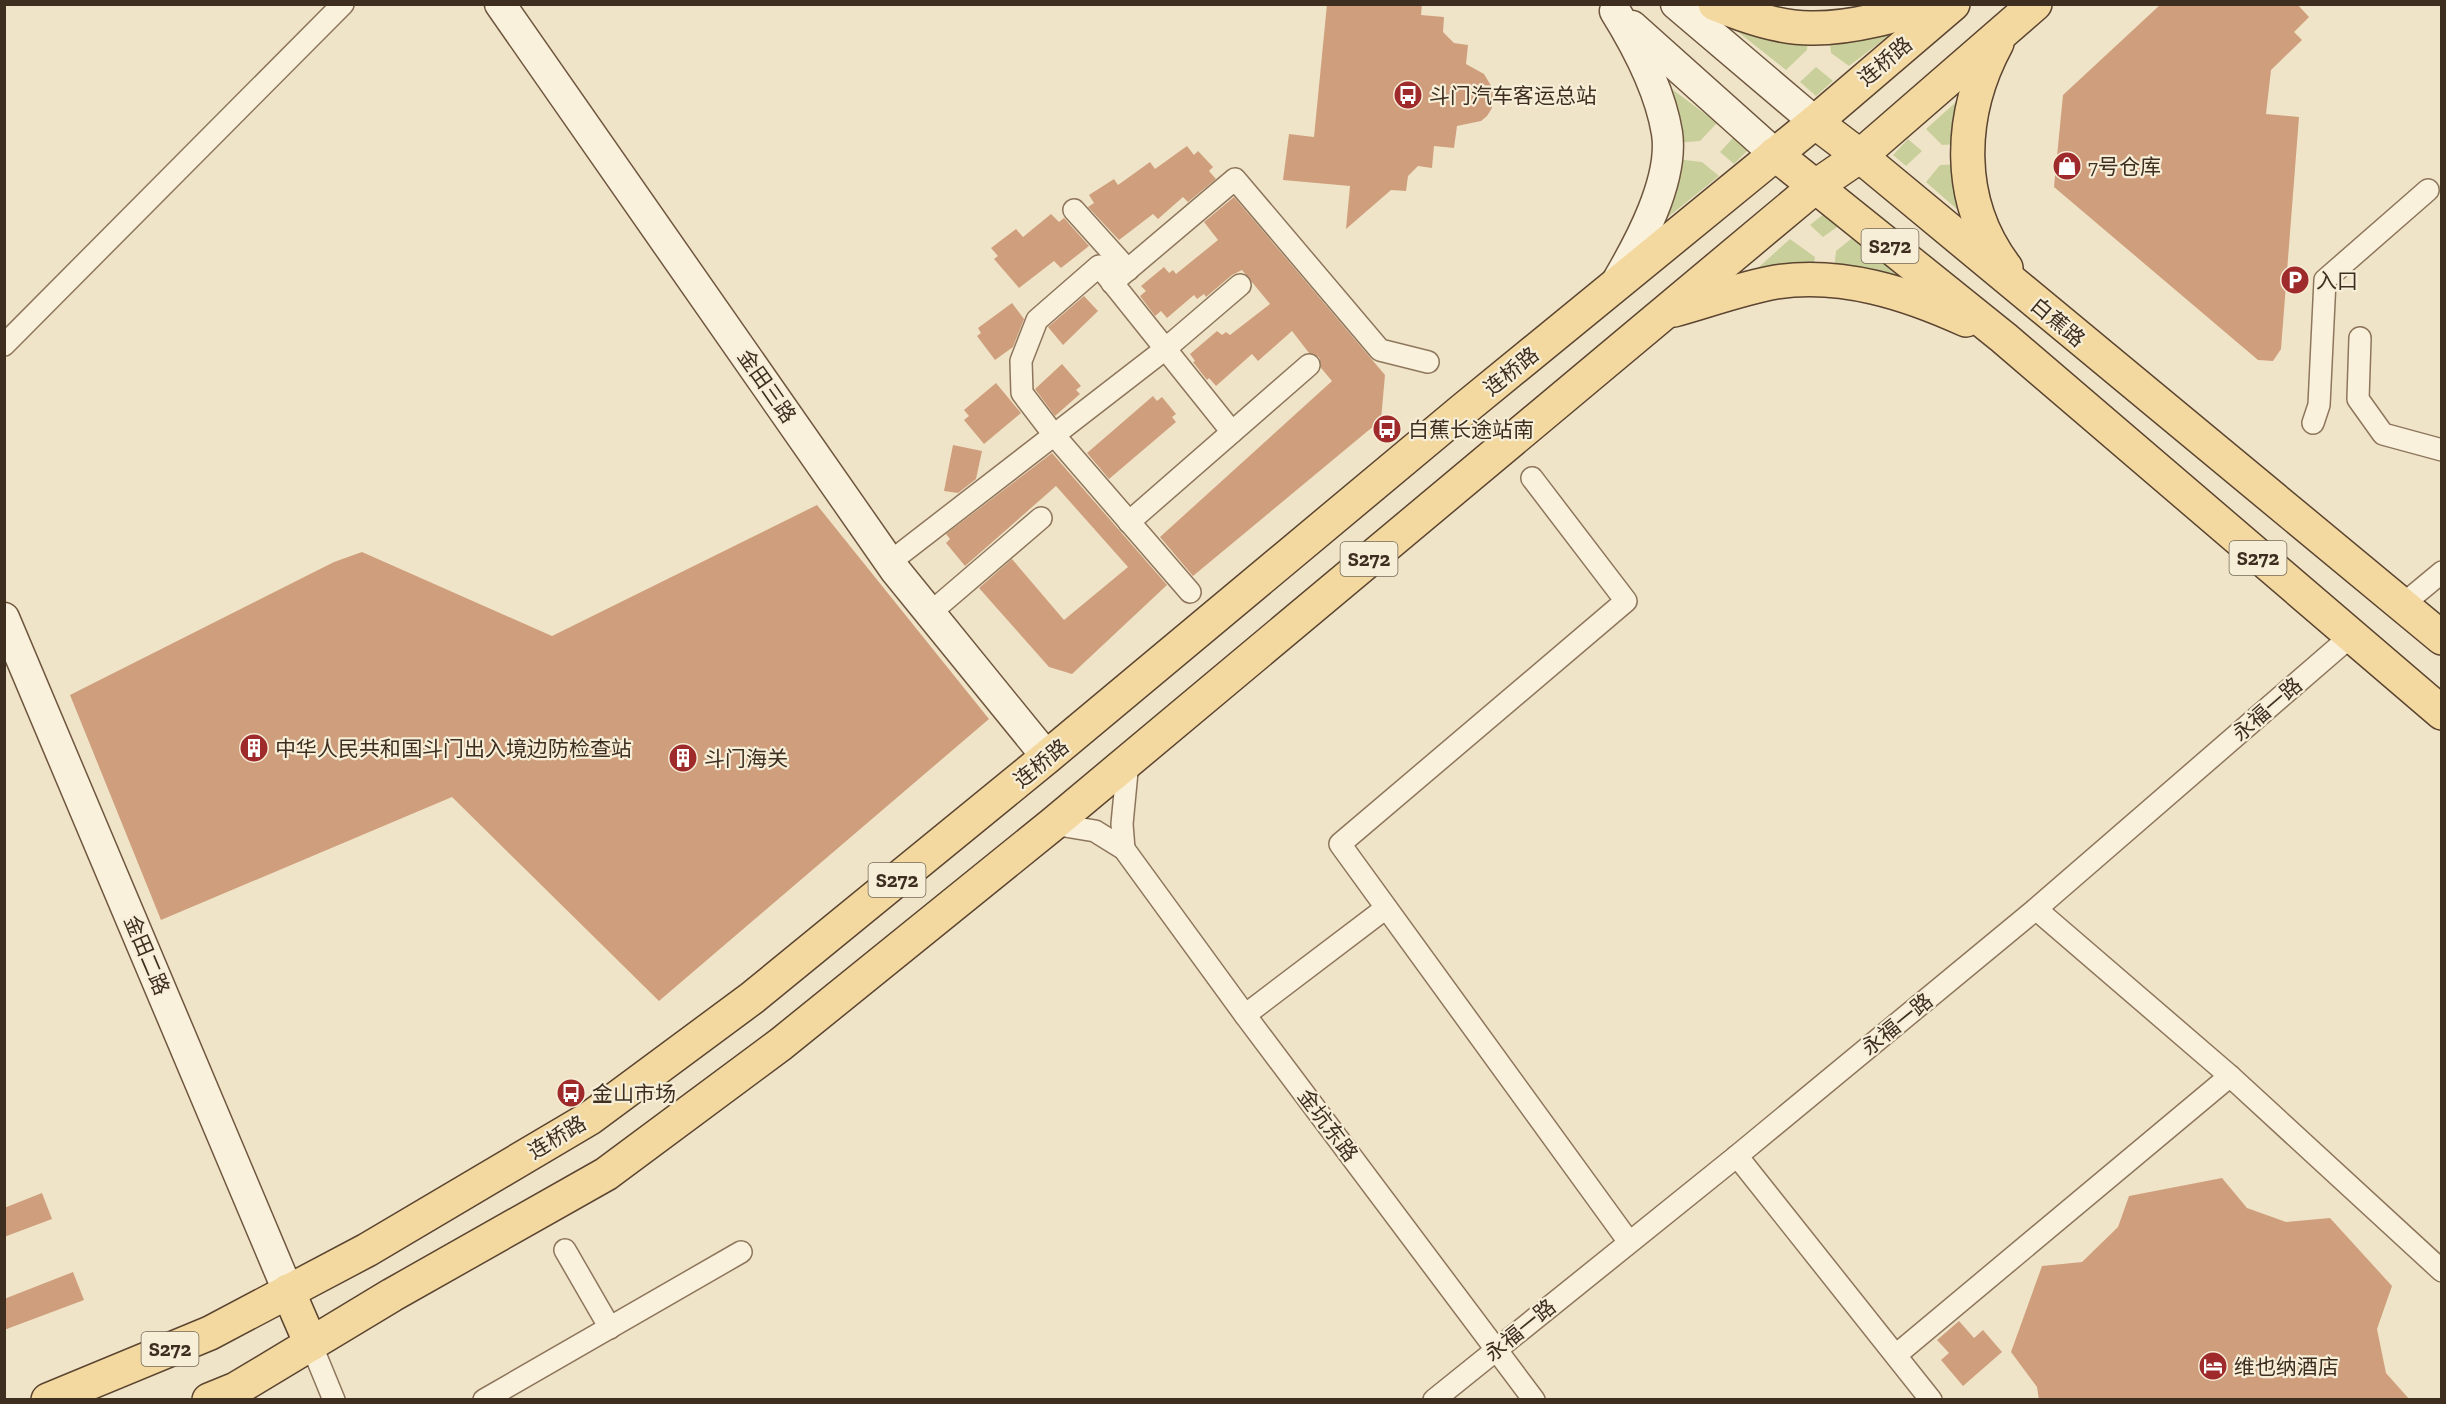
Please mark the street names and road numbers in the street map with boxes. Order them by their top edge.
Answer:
street label: 连桥路 [1853,31,1917,91]
road number: S272 [1862,229,1918,263]
street label: 白蕉路 [2026,292,2090,352]
street label: 连桥路 [1479,341,1543,401]
street label: 金田三路 [733,344,801,428]
road number: S272 [2230,541,2286,575]
road number: S272 [1340,542,1398,576]
street label: 永福一路 [2227,672,2307,746]
street label: 连桥路 [1009,733,1073,793]
road number: S272 [868,863,926,897]
street label: 金田二路 [119,911,175,999]
street label: 永福一路 [1856,988,1938,1060]
street label: 金坑东路 [1293,1084,1363,1166]
street label: 连桥路 [524,1110,590,1164]
street label: 永福一路 [1479,1294,1561,1366]
road number: S272 [142,1332,198,1366]

